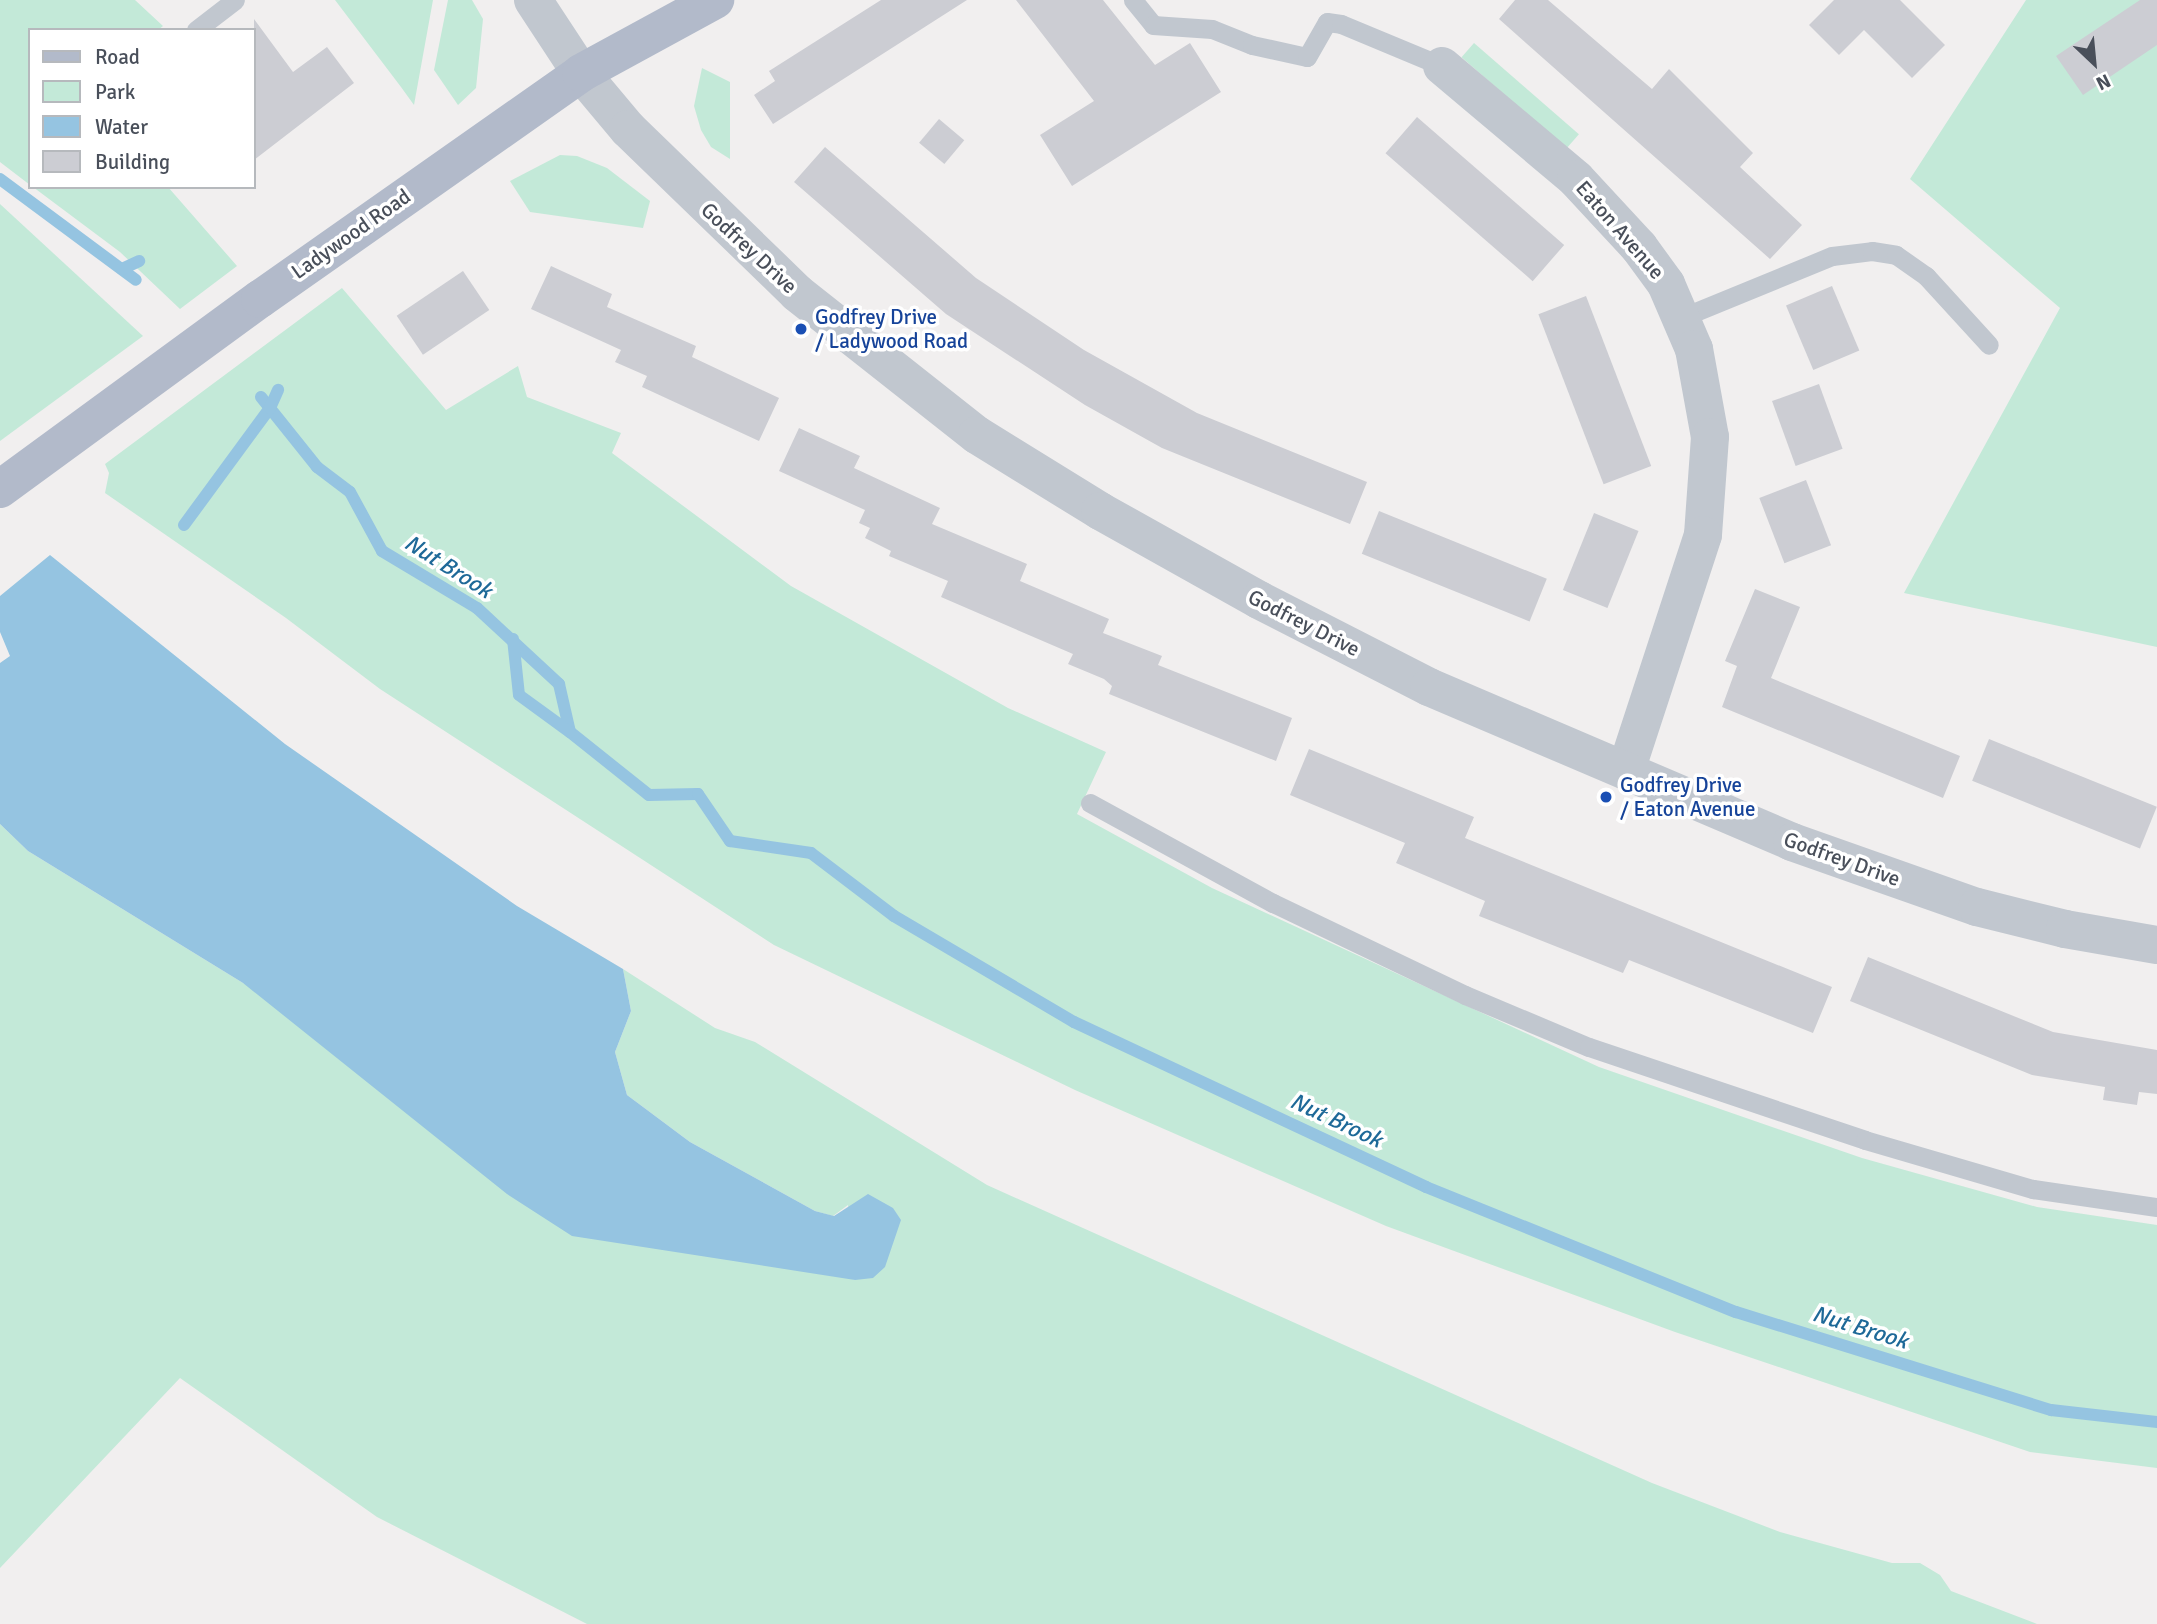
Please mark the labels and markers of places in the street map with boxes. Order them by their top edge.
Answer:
place label: Godfrey Drive / Ladywood Road [815,304,968,354]
marker: Godfrey Drive / Ladywood Road [793,321,809,337]
place label: Godfrey Drive / Eaton Avenue [1620,772,1755,822]
marker: Godfrey Drive / Eaton Avenue [1598,789,1614,805]

